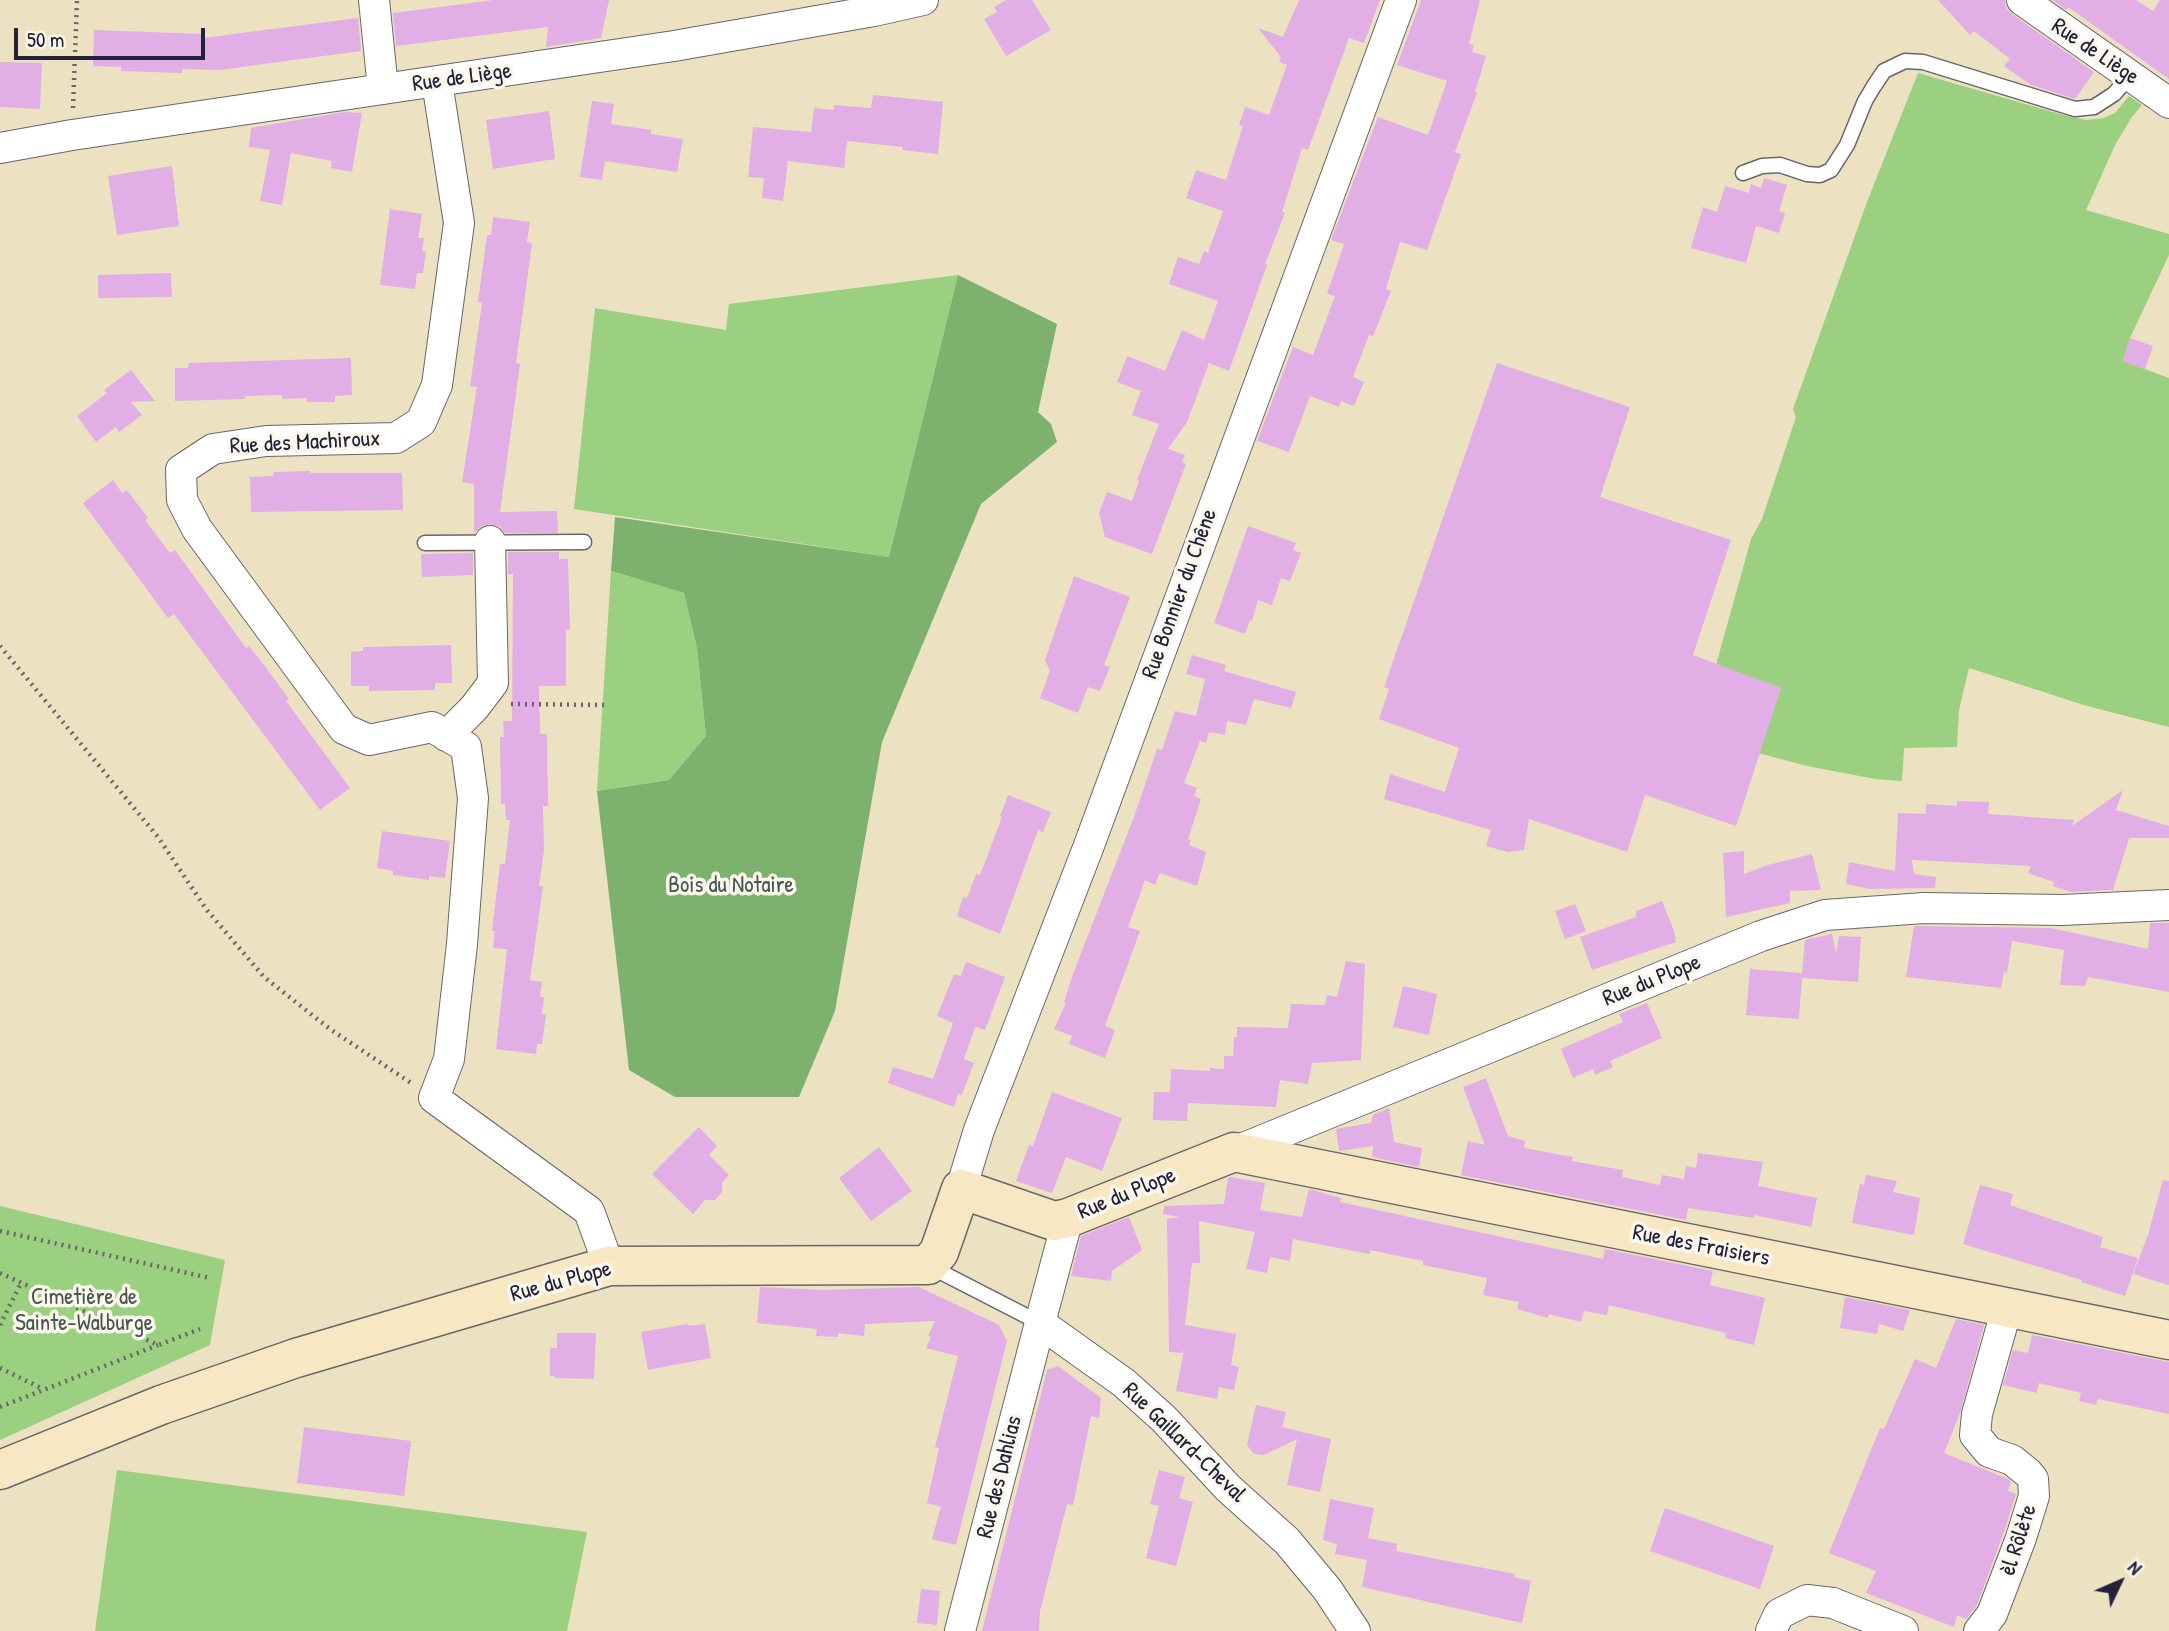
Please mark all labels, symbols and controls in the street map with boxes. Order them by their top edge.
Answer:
street label: Rue de Liège [2046,13,2144,91]
scale bar [18,14,208,58]
text: 50 m [27,25,64,54]
street label: Rue de Liège [411,57,513,99]
street label: Rue des Machiroux [229,425,381,461]
street label: Rue Bonnier du Chêne [1136,505,1224,683]
park label: Bois du Notaire [668,872,794,900]
street label: Rue du Plope [1599,949,1705,1013]
street label: Rue du Plope [1074,1162,1180,1226]
street label: Rue des Fraisiers [1630,1219,1772,1273]
street label: Rue du Plope [508,1255,614,1309]
park label: Cimetière de Sainte-Walburge [15,1284,153,1338]
street label: Rue Gaillard-Cheval [1116,1377,1252,1509]
street label: Rue des Dahlias [971,1413,1029,1541]
street label: èl Rôlète [1995,1501,2043,1579]
north arrow [2085,1547,2155,1617]
text: N [2122,1555,2148,1580]

